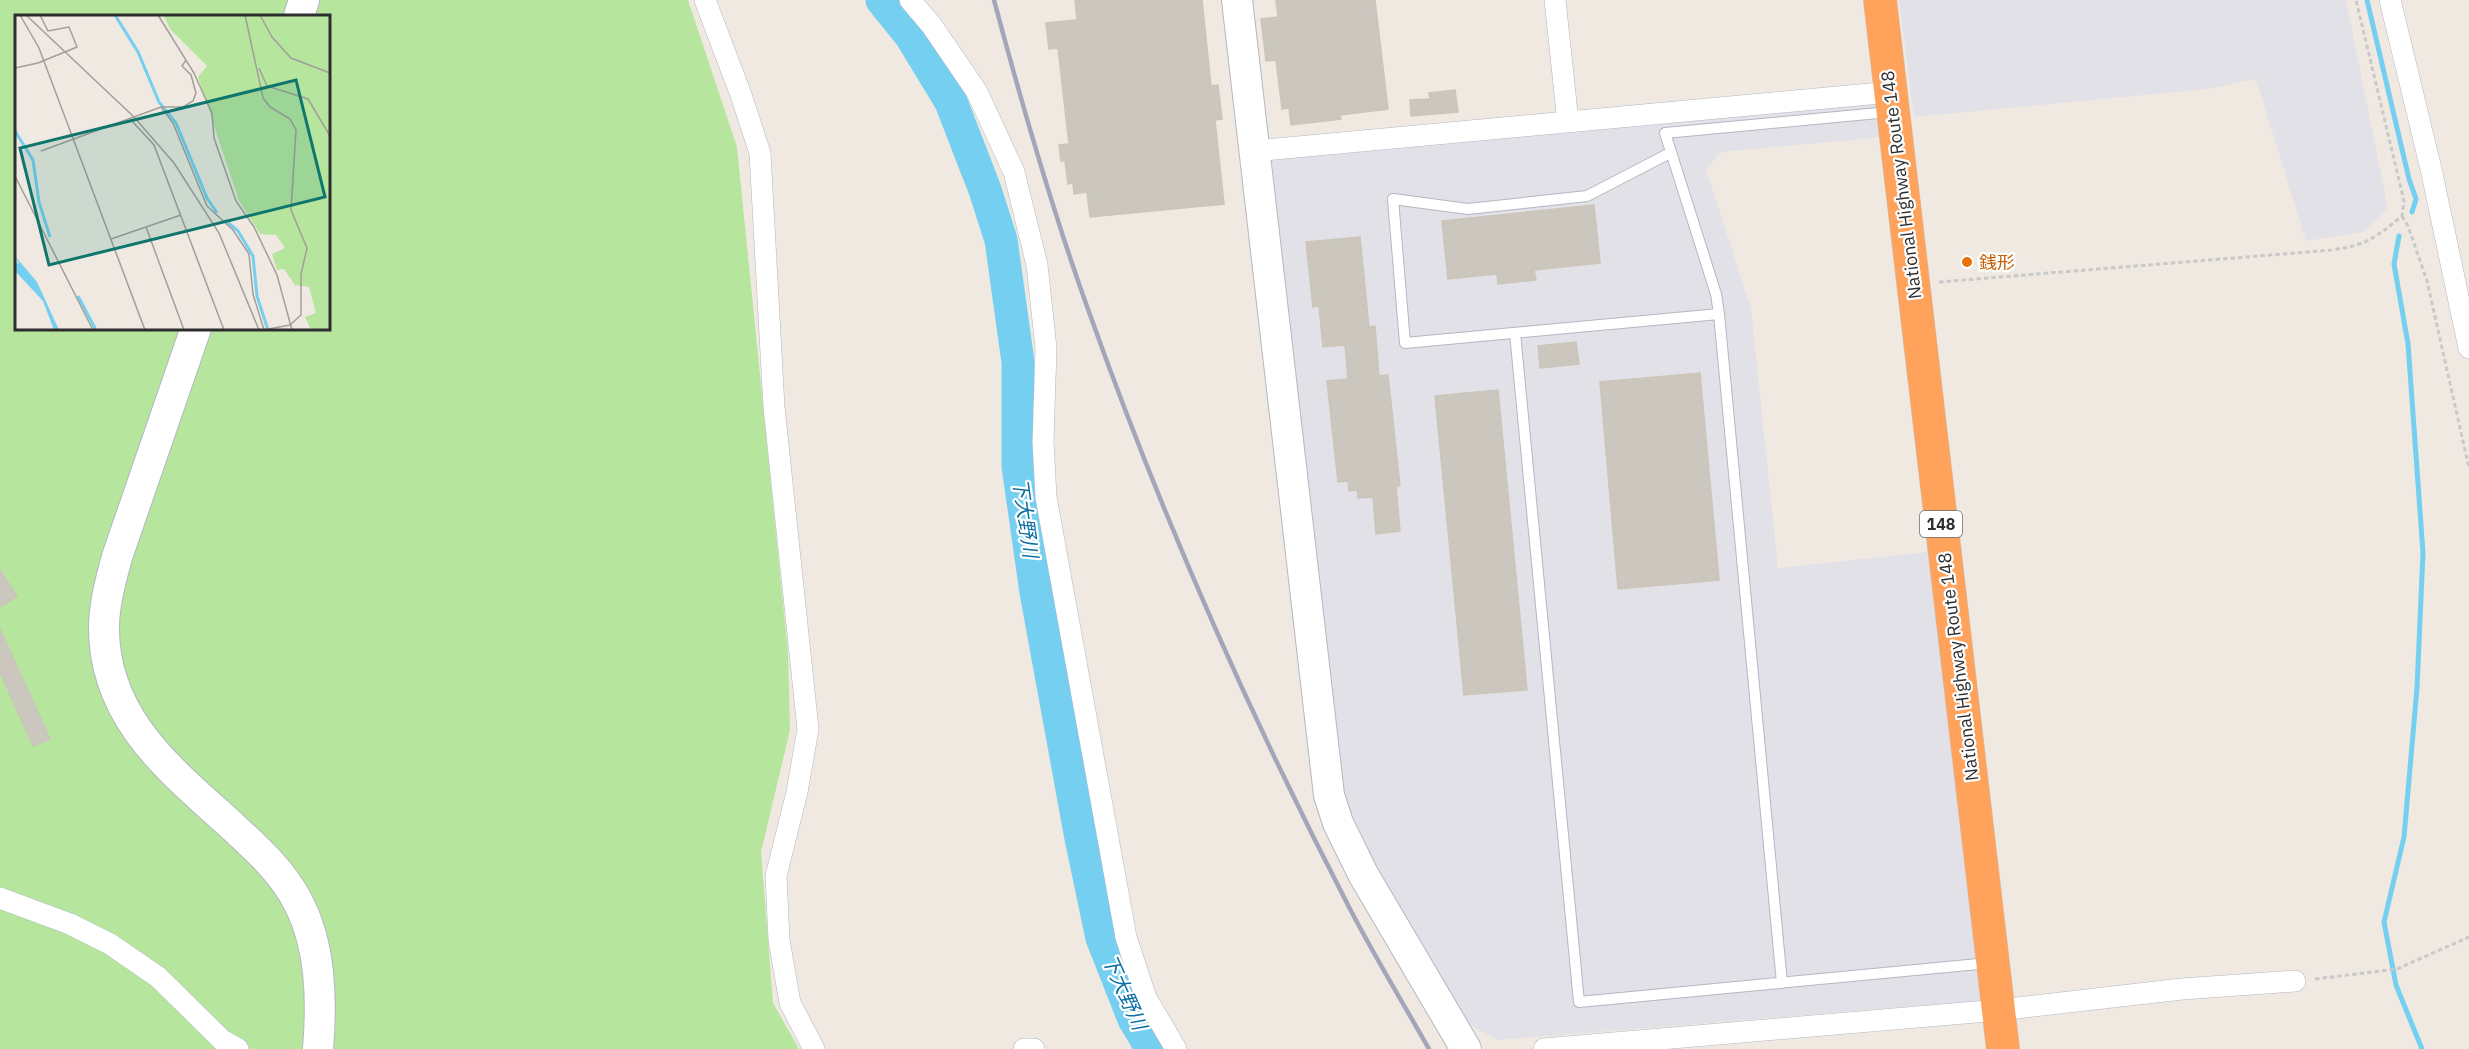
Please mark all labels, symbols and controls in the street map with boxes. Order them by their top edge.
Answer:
inset map [15,15,330,330]
street label: National Highway Route 148 [1876,70,1926,300]
place label: 銭形 [1979,251,2015,274]
marker: 銭形 [1960,255,1974,269]
water label: 下大野川 [1007,477,1045,561]
road number: 148 [1920,511,1962,537]
street label: National Highway Route 148 [1933,552,1983,782]
water label: 下大野川 [1096,950,1154,1036]

